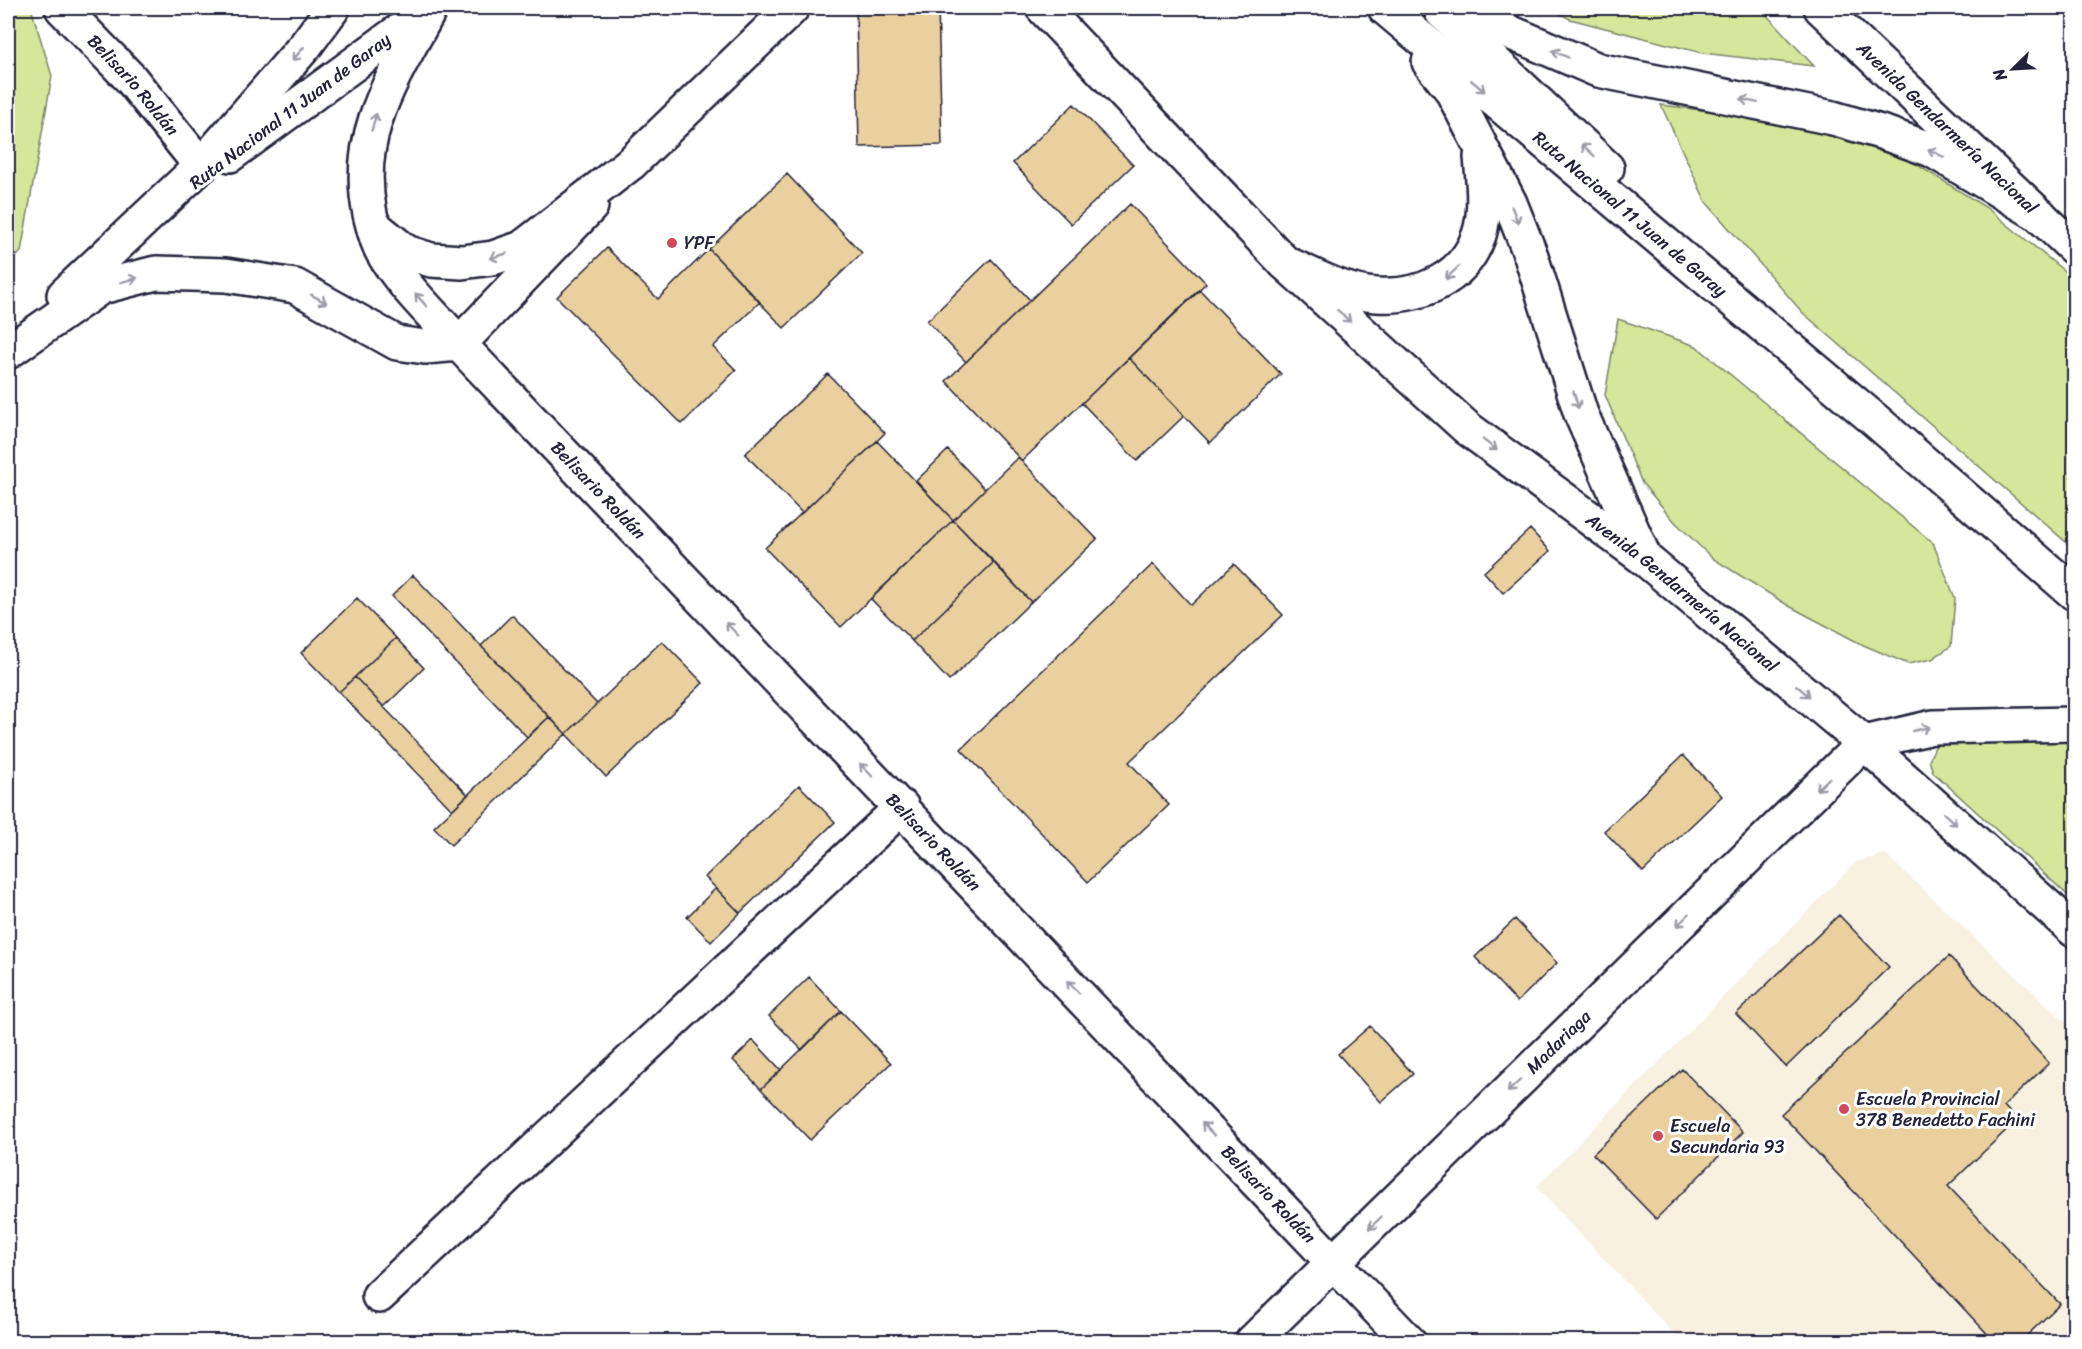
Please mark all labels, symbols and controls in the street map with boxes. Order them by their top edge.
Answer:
street label: Ruta Nacional 11 Juan de Garay [182,24,398,198]
street label: Belisario Roldán [79,26,187,144]
street label: Avenida Gendarmería Nacional [1853,37,2043,217]
north arrow [1983,39,2043,99]
one-way arrow [291,46,305,61]
one-way arrow [1551,48,1570,59]
one-way arrow [1470,79,1485,93]
one-way arrow [1740,95,1759,106]
one-way arrow [369,113,380,132]
street label: Ruta Nacional 11 Juan de Garay [1525,122,1735,306]
one-way arrow [1580,142,1595,157]
one-way arrow [1928,147,1945,159]
one-way arrow [1510,206,1521,224]
place label: YPF [684,227,716,259]
marker: YPF [665,236,679,250]
one-way arrow [489,251,508,262]
one-way arrow [1445,265,1460,279]
one-way arrow [119,274,138,285]
one-way arrow [414,292,427,308]
one-way arrow [310,294,327,306]
one-way arrow [1336,309,1351,323]
one-way arrow [1571,390,1582,409]
street label: Belisario Roldán [543,433,654,548]
one-way arrow [1481,439,1497,452]
street label: Avenida Gendarmería Nacional [1578,504,1786,681]
one-way arrow [724,621,739,636]
one-way arrow [1795,684,1810,698]
one-way arrow [1912,723,1931,735]
one-way arrow [859,762,874,777]
one-way arrow [1815,776,1830,791]
street label: Belisario Roldán [878,785,989,900]
one-way arrow [1942,812,1957,826]
one-way arrow [1676,913,1691,928]
one-way arrow [1066,980,1080,995]
street label: Madariaga [1518,1001,1600,1082]
one-way arrow [1507,1079,1522,1094]
place label: Escuela Provincial 378 Benedetto Fachini [1856,1083,2036,1136]
marker: Escuela Provincial 378 Benedetto Fachini [1837,1102,1851,1116]
place label: Escuela Secundaria 93 [1670,1110,1785,1163]
one-way arrow [1200,1121,1215,1136]
marker: Escuela Secundaria 93 [1651,1129,1665,1143]
street label: Belisario Roldán [1213,1137,1324,1252]
one-way arrow [1368,1215,1383,1230]

